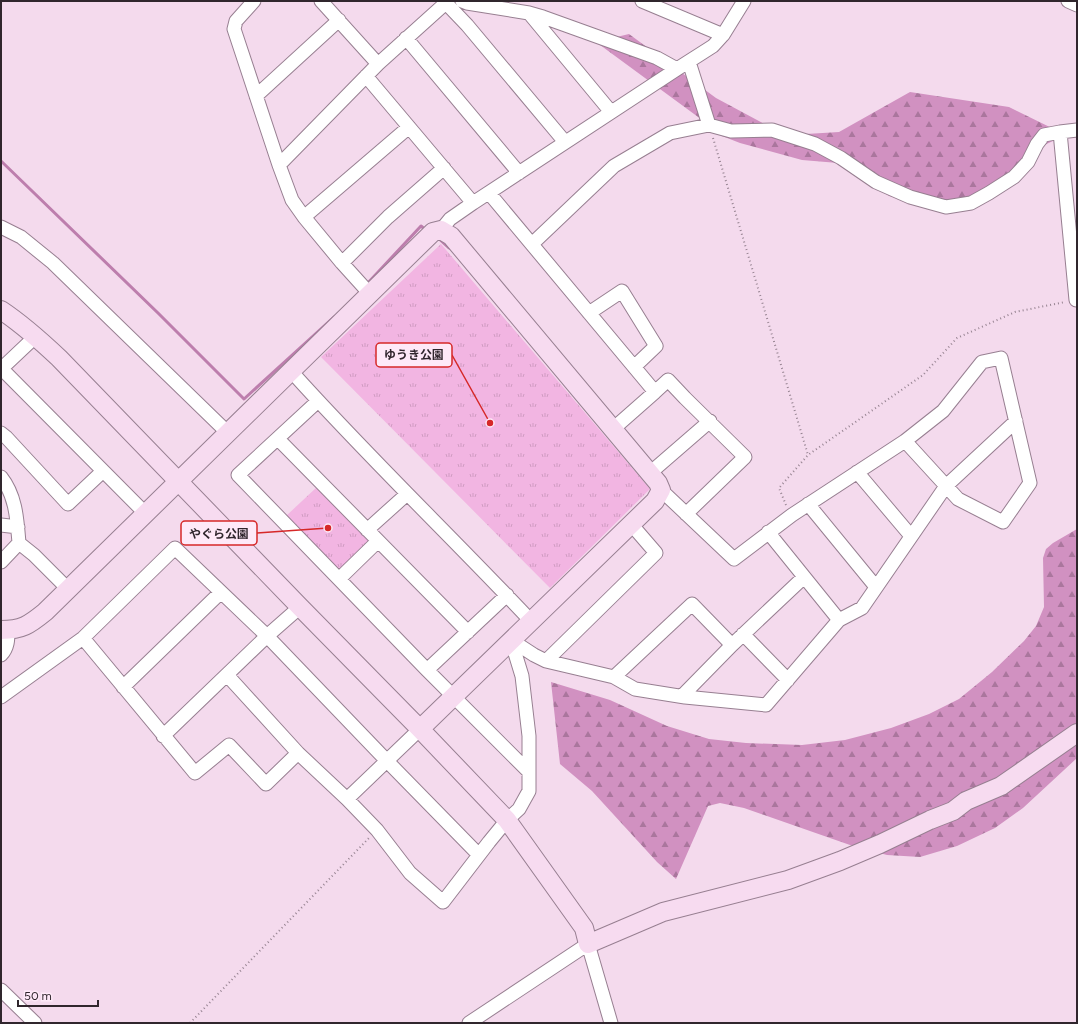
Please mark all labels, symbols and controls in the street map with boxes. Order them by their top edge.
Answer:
callout: ゆうき公園 [376,343,452,367]
text: ゆうき公園 [384,348,444,362]
callout: やぐら公園 [181,521,257,545]
text: やぐら公園 [189,527,249,541]
scale bar [18,982,98,1008]
text: 50 m [24,989,52,1003]

